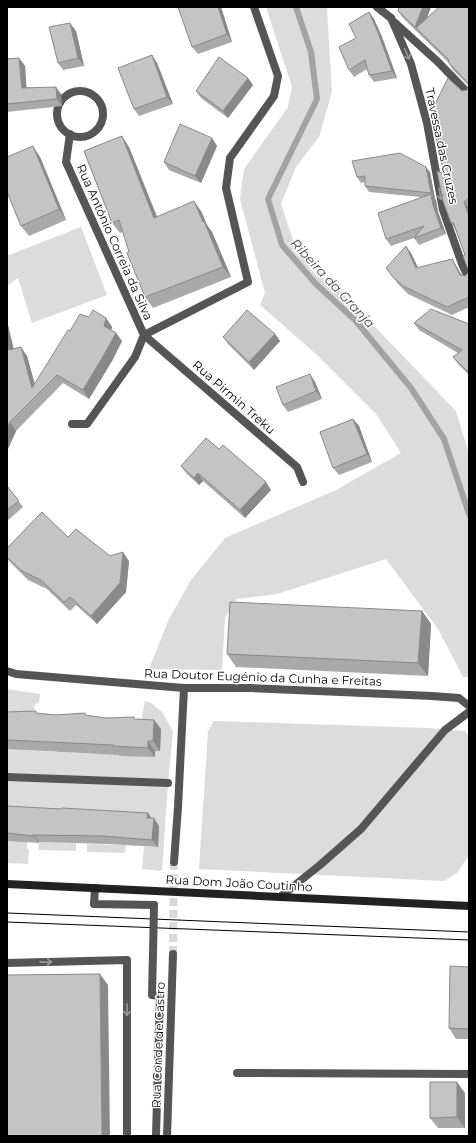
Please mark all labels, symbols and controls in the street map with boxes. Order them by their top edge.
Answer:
one-way arrow [404,48,411,60]
street label: Travessa das Cruzes [422,87,462,206]
street label: Rua António Correia da Silva [74,162,156,322]
one-way arrow [436,187,444,200]
water label: Ribeira da Granja [287,235,379,331]
street label: Rua Pirmin Treku [190,357,278,437]
street label: Rua Doutor Eugénio da Cunha e Freitas [144,665,382,689]
street label: Rua Dom João Coutinho [165,872,313,894]
one-way arrow [39,958,52,966]
street label: Rua Conde de Castro [148,982,168,1108]
one-way arrow [123,1003,131,1016]

